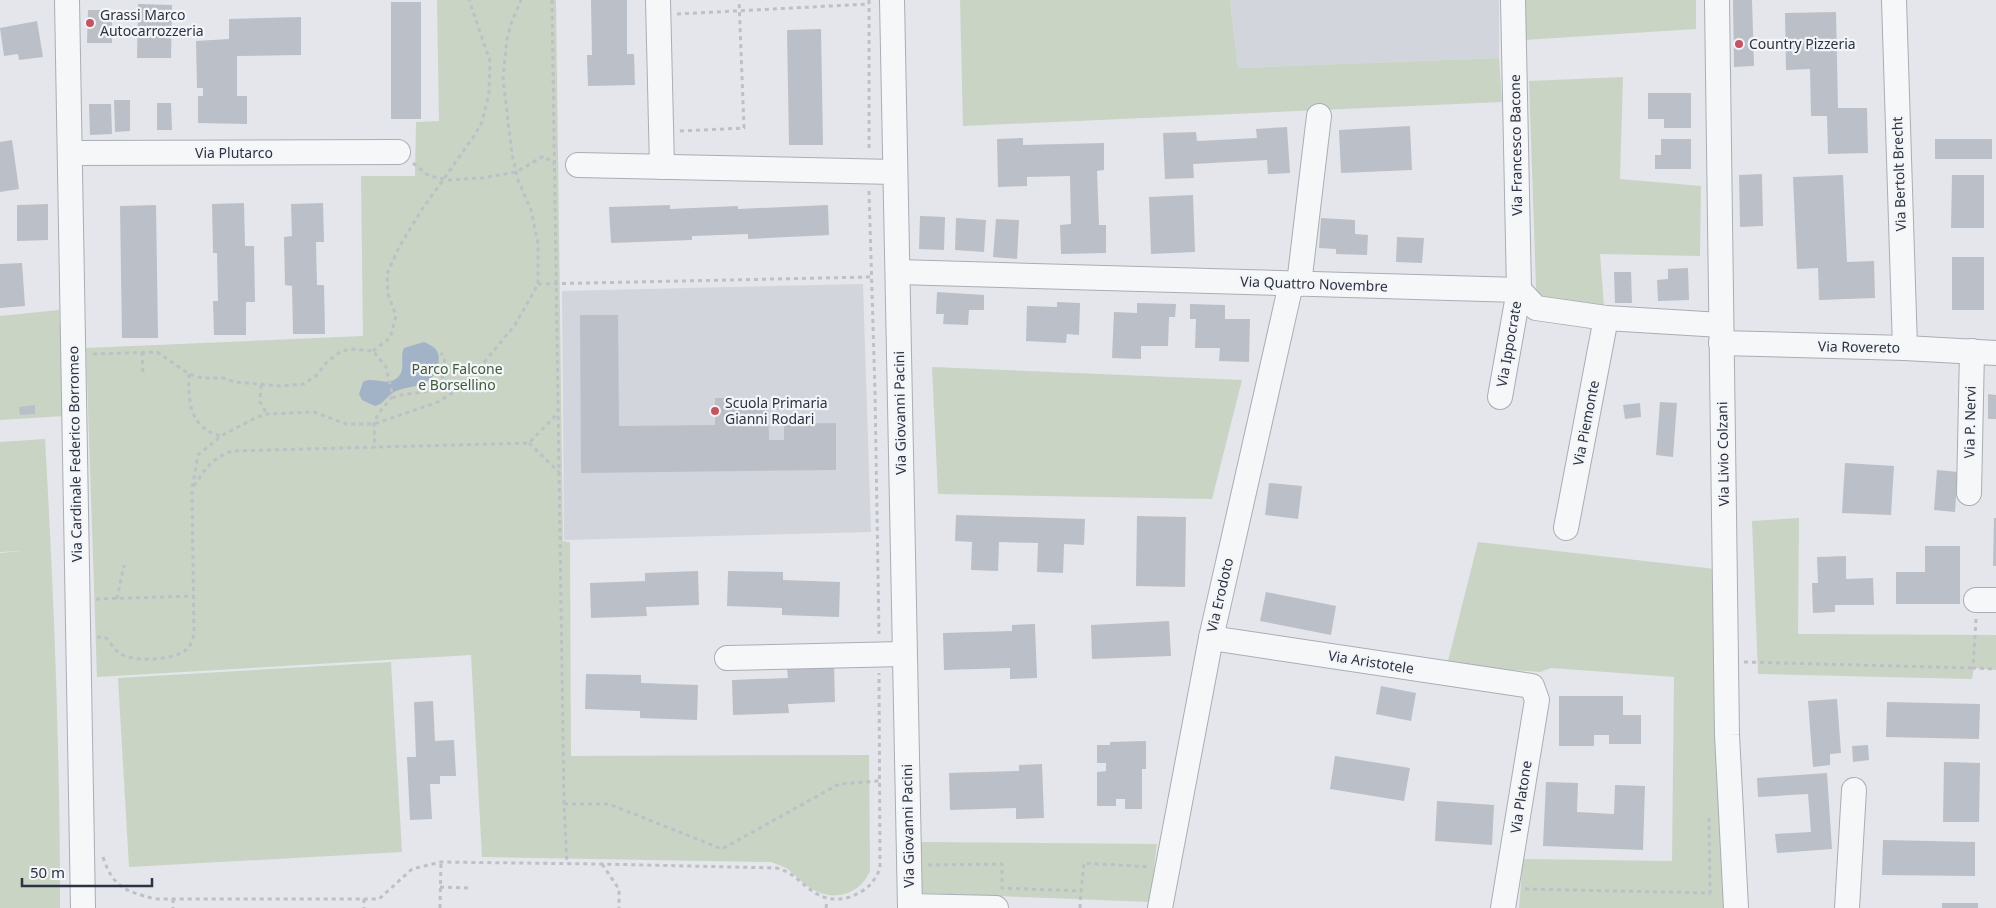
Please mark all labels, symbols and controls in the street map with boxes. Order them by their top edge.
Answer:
place label: Grassi Marco Autocarrozzeria [100,5,204,40]
marker: Grassi Marco Autocarrozzeria [84,17,96,29]
place label: Country Pizzeria [1749,34,1856,53]
marker: Country Pizzeria [1733,38,1745,50]
street label: Via Francesco Bacone [1505,74,1526,216]
street label: Via Bertolt Brecht [1887,116,1910,232]
street label: Via Plutarco [195,143,273,162]
street label: Via Quattro Novembre [1240,271,1388,296]
street label: Via Ippocrate [1492,299,1525,388]
street label: Via Rovereto [1818,336,1900,357]
street label: Via Cardinale Federico Borromeo [63,346,86,562]
street label: Via Giovanni Pacini [889,351,910,475]
park label: Parco Falcone e Borsellino [411,359,503,394]
street label: Via Piemonte [1568,378,1603,467]
street label: Via P. Nervi [1959,386,1980,458]
place label: Scuola Primaria Gianni Rodari [725,393,828,428]
street label: Via Livio Colzani [1712,401,1733,507]
marker: Scuola Primaria Gianni Rodari [709,405,721,417]
street label: Via Erodoto [1202,556,1237,634]
street label: Via Aristotele [1327,645,1415,678]
street label: Via Platone [1505,759,1536,835]
street label: Via Giovanni Pacini [897,764,918,888]
scale bar [22,856,152,888]
text: 50 m [30,862,65,882]

